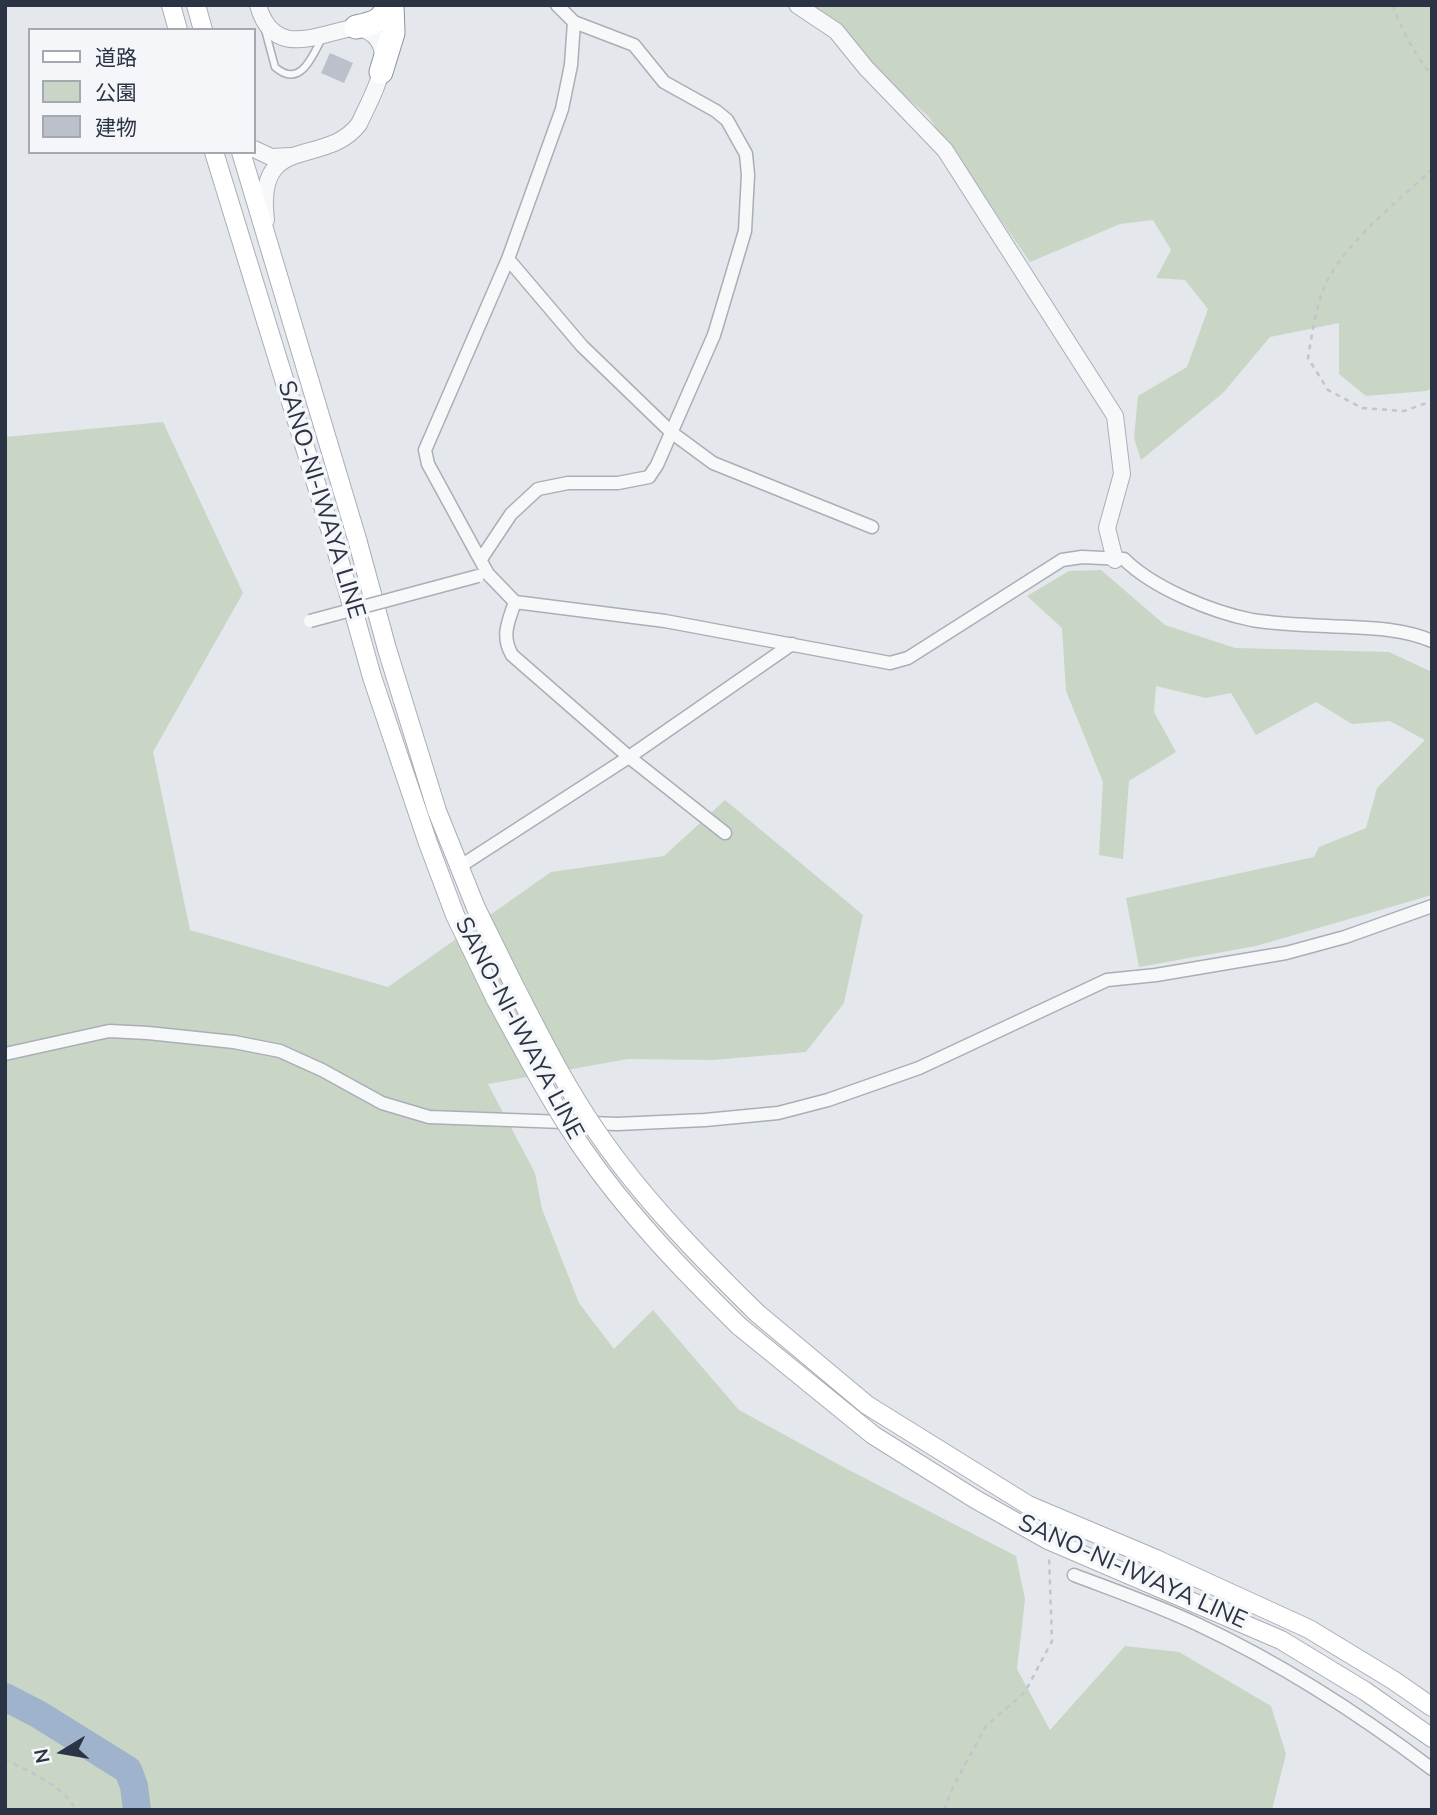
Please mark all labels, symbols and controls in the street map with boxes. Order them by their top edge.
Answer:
legend [28,28,256,154]
text: 道路 [95,44,137,72]
text: 公園 [95,79,137,107]
text: 建物 [95,114,137,142]
street label: SANO-NI-IWAYA LINE [270,378,370,622]
street label: SANO-NI-IWAYA LINE [447,913,589,1145]
street label: SANO-NI-IWAYA LINE [1013,1510,1251,1636]
north arrow [28,1717,98,1787]
text: N [28,1747,57,1765]

